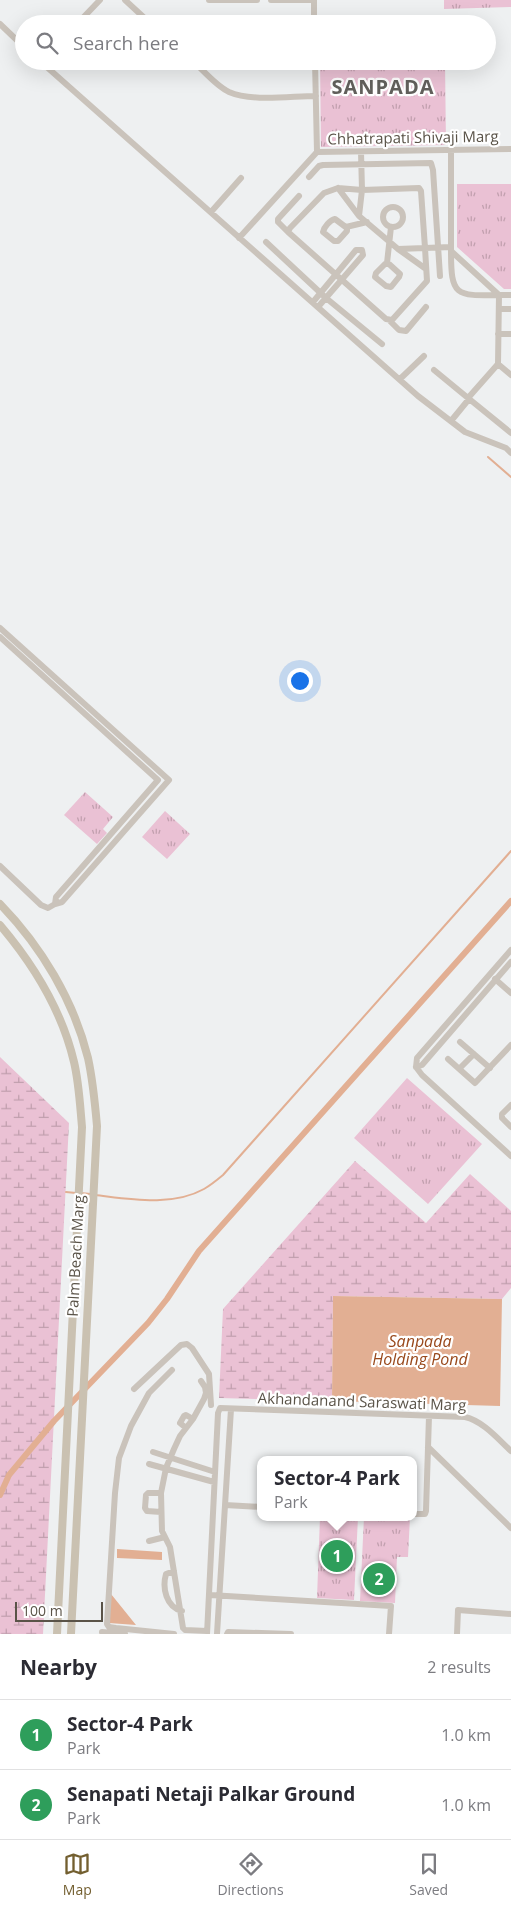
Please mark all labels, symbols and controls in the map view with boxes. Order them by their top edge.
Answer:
search box [15,15,496,70]
icon: search [33,29,61,57]
text: Search here [73,30,179,56]
district label: SANPADA [331,73,435,100]
street label: Chhatrapati Shivaji Marg [327,126,499,148]
your location [287,668,313,694]
street label: Palm Beach Marg [62,1195,88,1317]
water label: Sanpada Holding Pond [372,1330,468,1370]
street label: Akhandanand Saraswati Marg [257,1387,467,1415]
popup [257,1456,417,1521]
text: Sector-4 Park [274,1465,400,1491]
text: Park [274,1491,308,1513]
pin: 1 [321,1537,353,1575]
pin: 2 [363,1560,395,1598]
scale bar [15,1599,102,1622]
text: 100 m [22,1601,63,1620]
text: Nearby [20,1653,97,1681]
text: 2 results [427,1656,491,1678]
text: Sector-4 Park [67,1711,193,1737]
text: 1 [31,1724,41,1746]
text: 1.0 km [441,1724,491,1746]
text: Park [67,1737,100,1759]
text: Senapati Netaji Palkar Ground [67,1781,355,1807]
text: 2 [31,1794,41,1816]
text: 1.0 km [441,1794,491,1816]
text: Park [67,1807,100,1829]
tab: Map [63,1850,92,1899]
tab: Directions [217,1850,284,1899]
tab: Saved [409,1850,448,1899]

